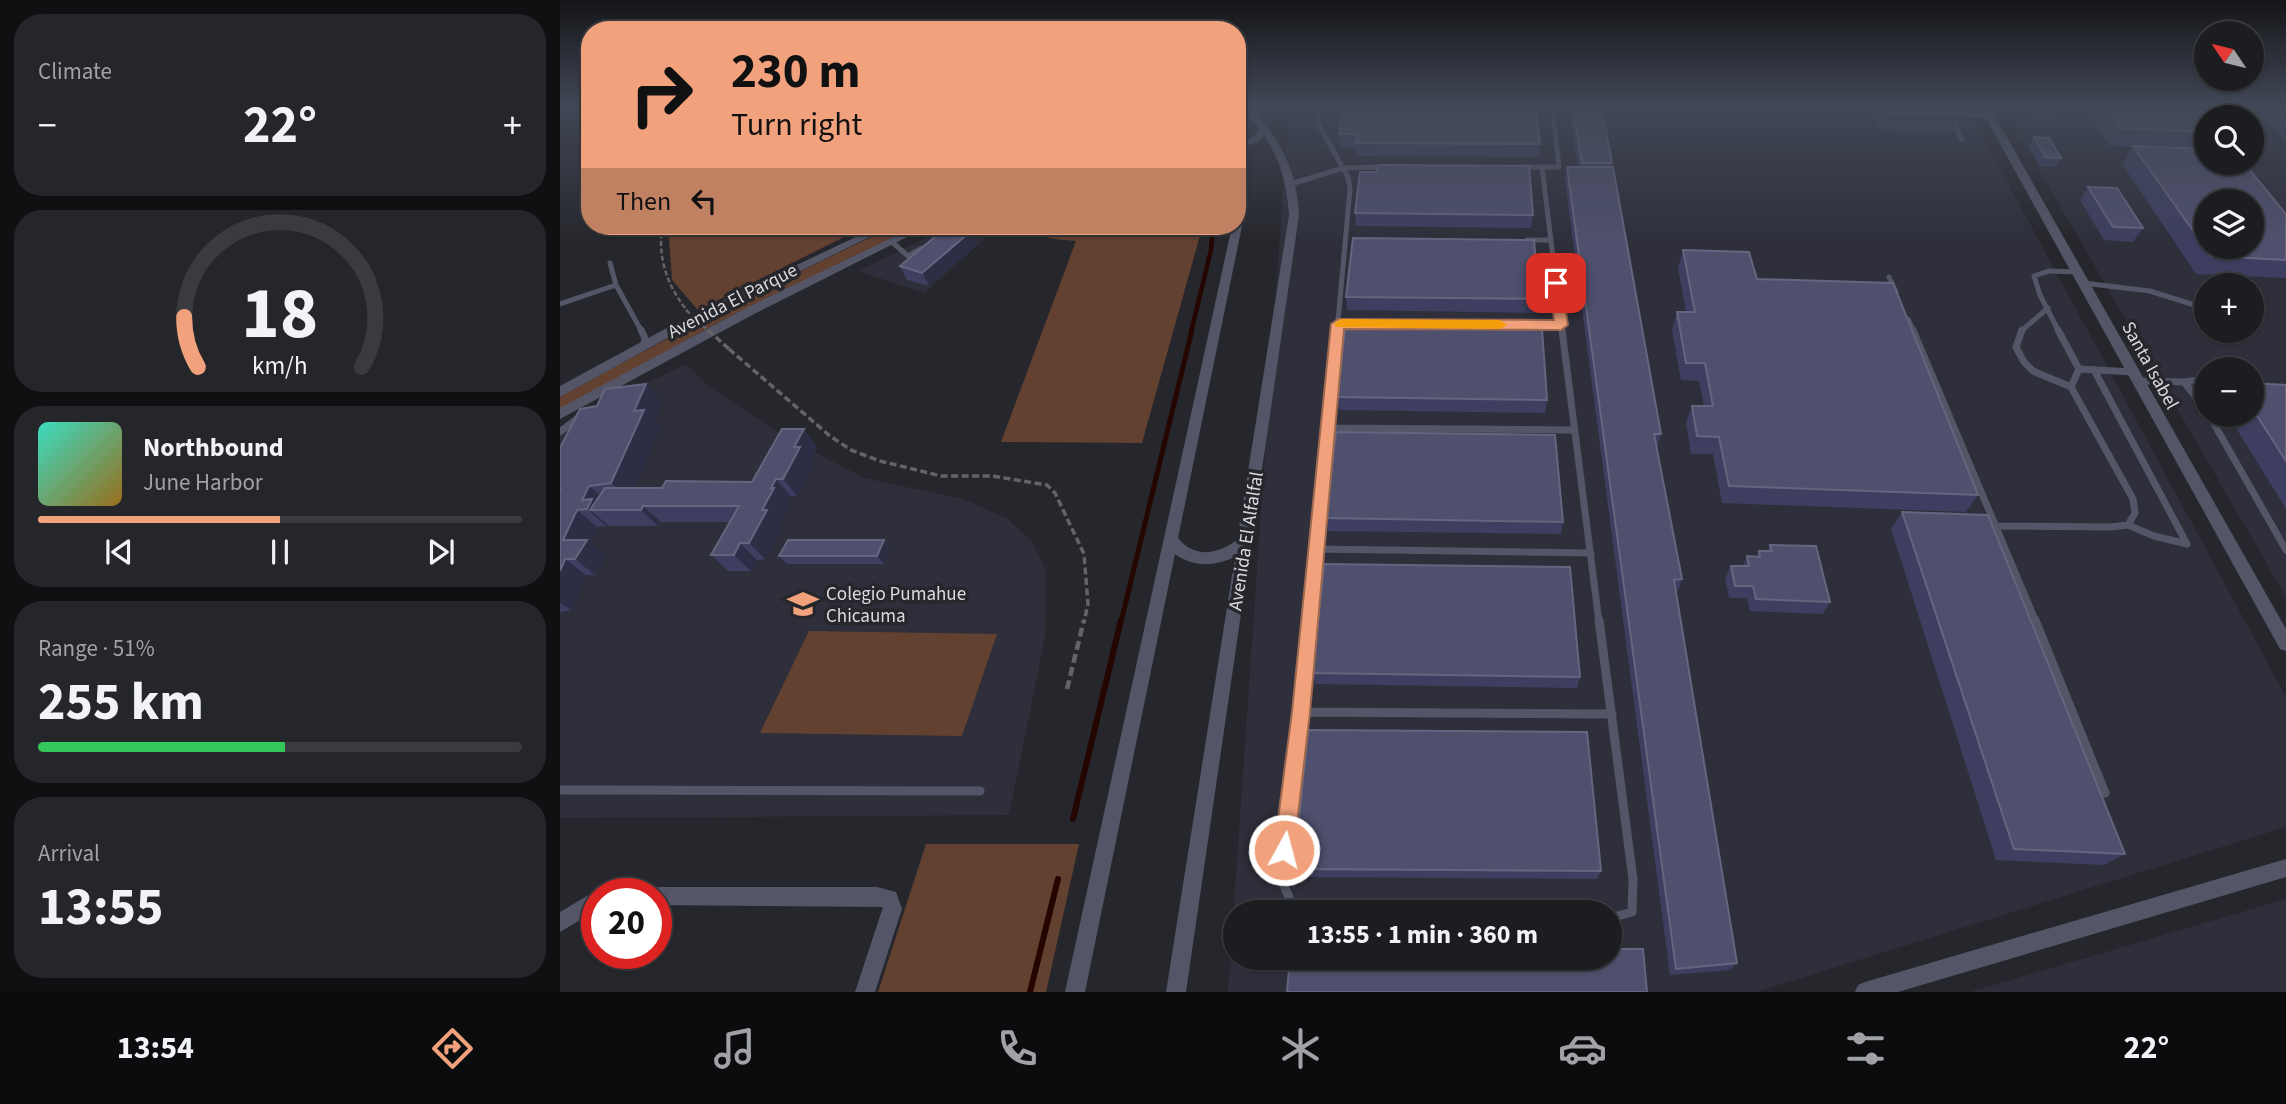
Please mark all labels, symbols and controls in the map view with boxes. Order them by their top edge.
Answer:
north arrow [2194,21,2264,91]
map controls [2194,21,2264,427]
text: 230 m [731,37,860,107]
icon: right [616,49,707,140]
text: Climate [38,55,112,88]
text: 22° [243,89,317,163]
text: − [38,99,57,153]
text: + [503,99,522,153]
text: Turn right [731,102,862,148]
button: search [2194,105,2264,175]
icon: left [685,182,723,220]
text: Then [616,183,671,220]
button: layers [2194,189,2264,259]
pin [1526,253,1586,313]
street label: Avenida El Parque [663,257,802,346]
text: 18 [242,262,318,366]
icon: arrive [1537,264,1575,302]
button: + [2194,273,2264,343]
street label: Santa Isabel [2114,317,2185,415]
text: km/h [252,347,308,383]
button: − [2194,357,2264,427]
text: Northbound [143,429,284,466]
text: June Harbor [143,466,263,499]
street label: Avenida El Alfalfal [1222,470,1271,613]
icon: previous [100,533,138,571]
icon: pause [261,533,299,571]
icon: next [422,533,460,571]
place label: Colegio Pumahue Chicauma [826,581,966,630]
school or university icon: Colegio Pumahue Chicauma [786,587,820,621]
text: Range · 51% [38,632,155,665]
text: 255 km [38,666,204,740]
position arrow [1247,813,1321,887]
text: Arrival [38,837,100,870]
text: 13:55 [38,871,163,945]
speed limit sign: 20 [581,878,672,969]
text: 13:55 · 1 min · 360 m [1307,916,1538,953]
icon: directions [428,1024,477,1073]
icon: music [710,1024,759,1073]
icon: phone [993,1024,1042,1073]
icon: climate [1276,1024,1325,1073]
icon: car [1558,1024,1607,1073]
icon: filters [1841,1024,1890,1073]
text: 13:54 [117,1025,194,1071]
text: 22° [2124,1025,2169,1071]

